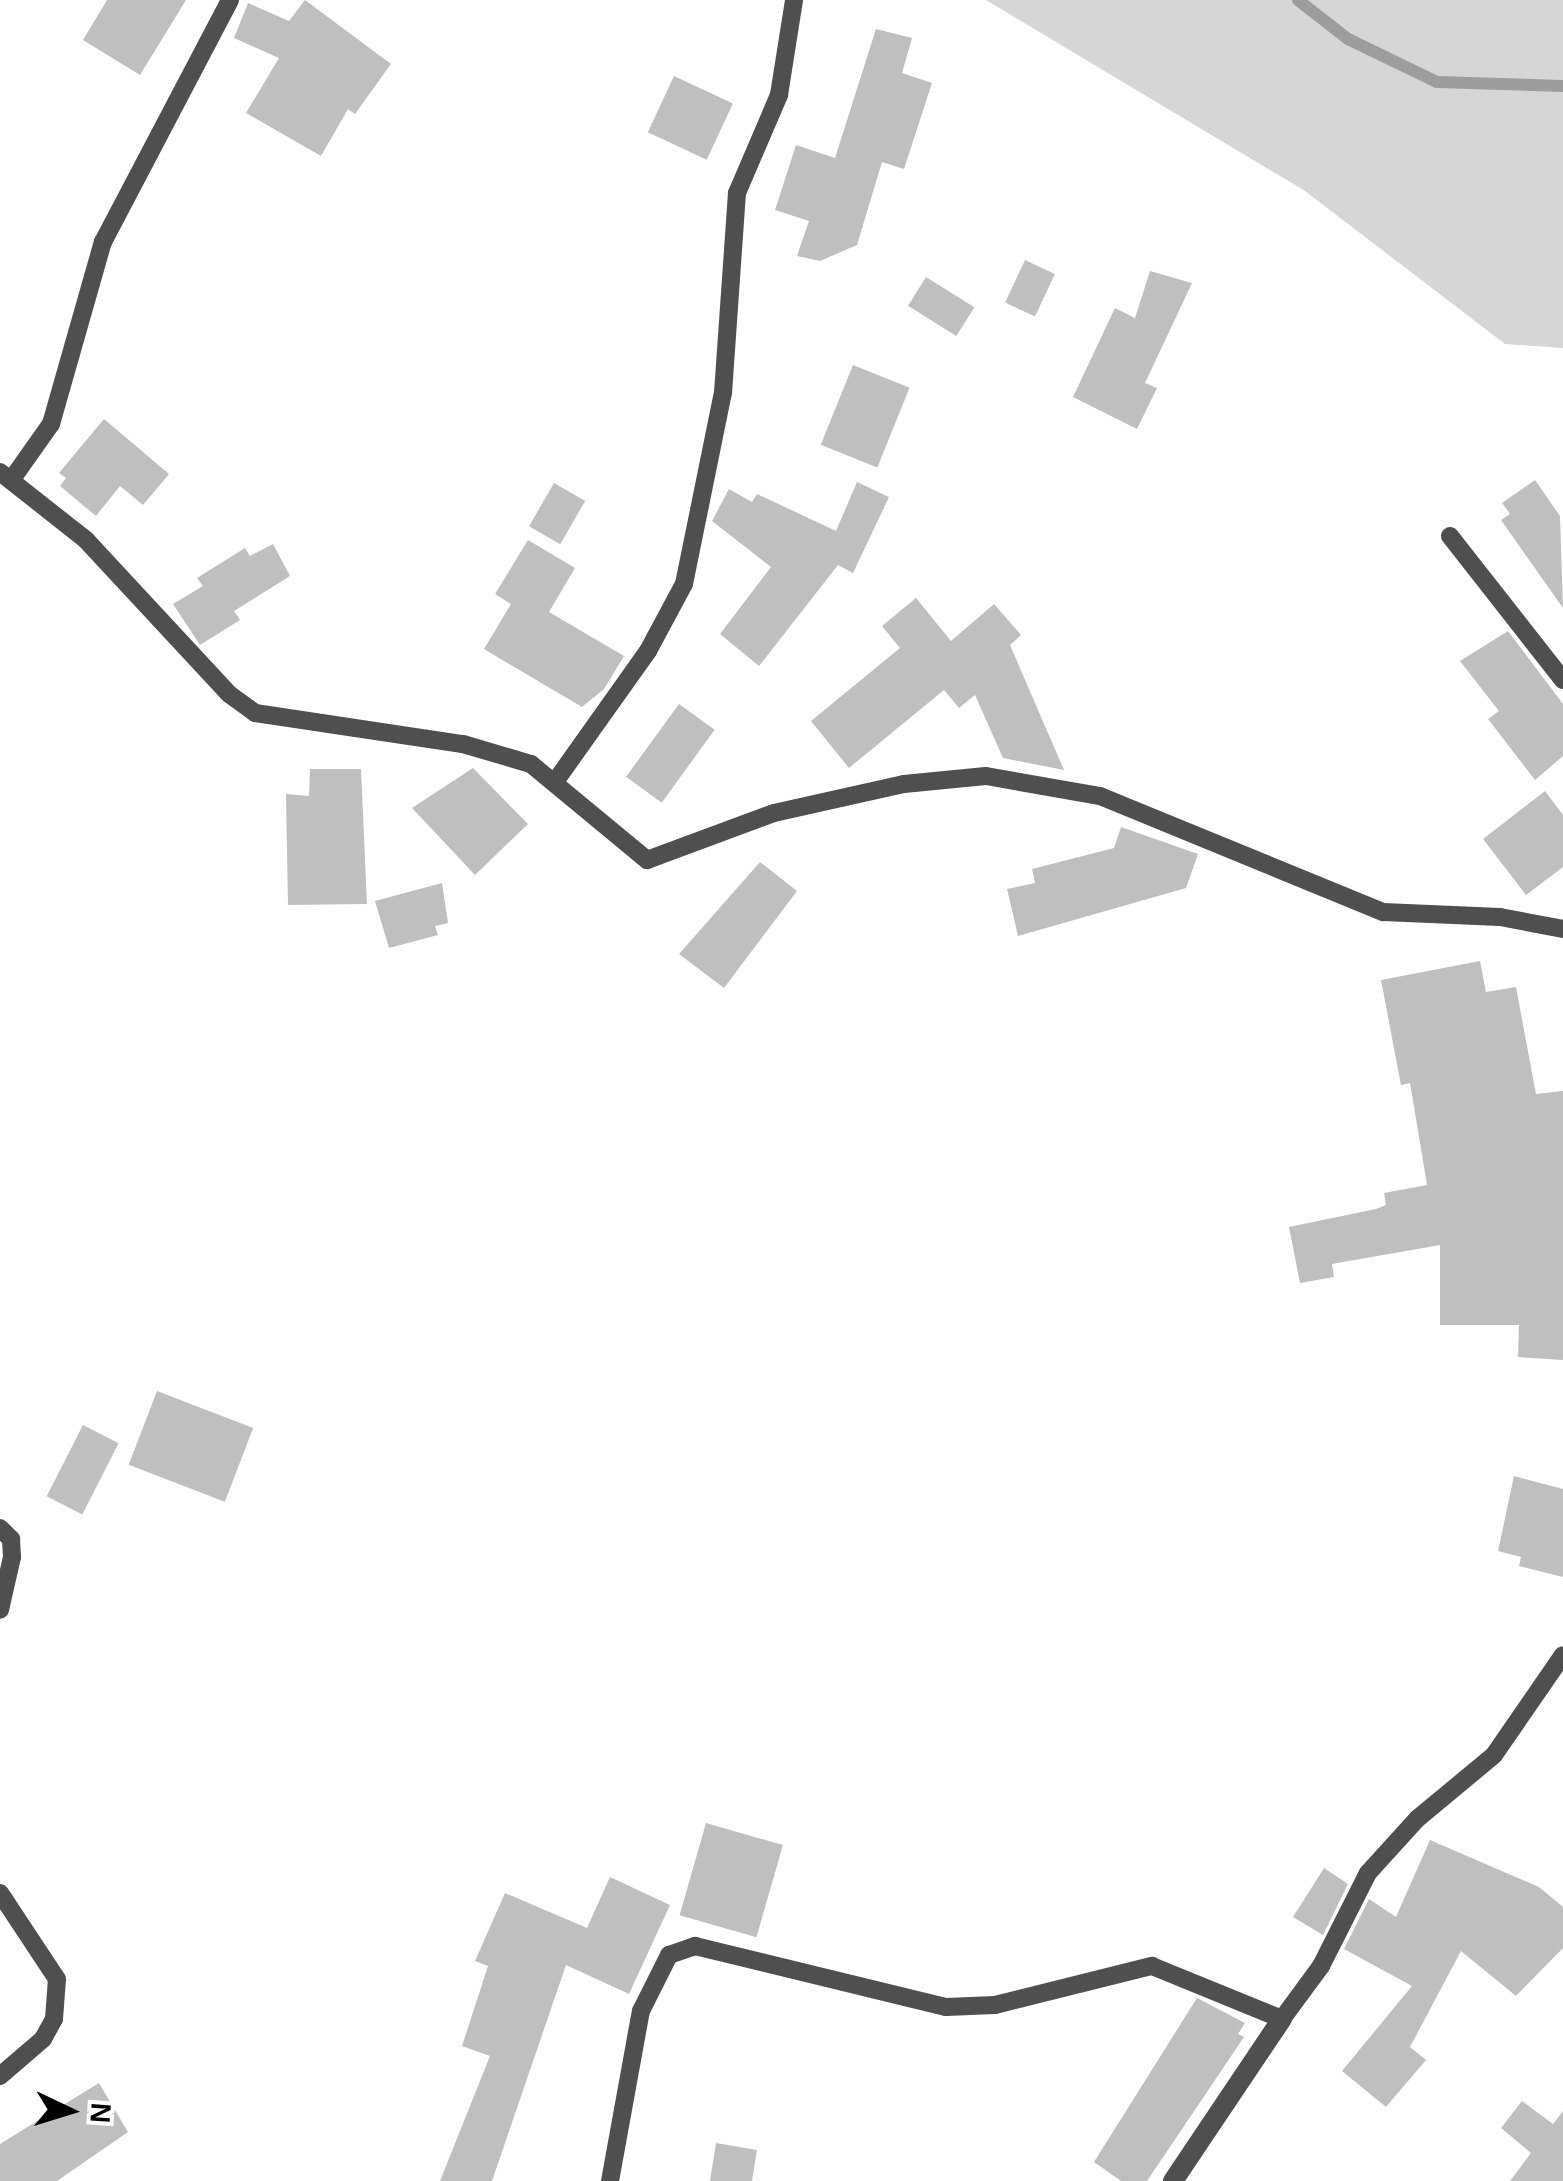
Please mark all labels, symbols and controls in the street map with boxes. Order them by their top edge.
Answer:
north arrow [20,2061,120,2161]
text: N [84,2102,117,2124]

